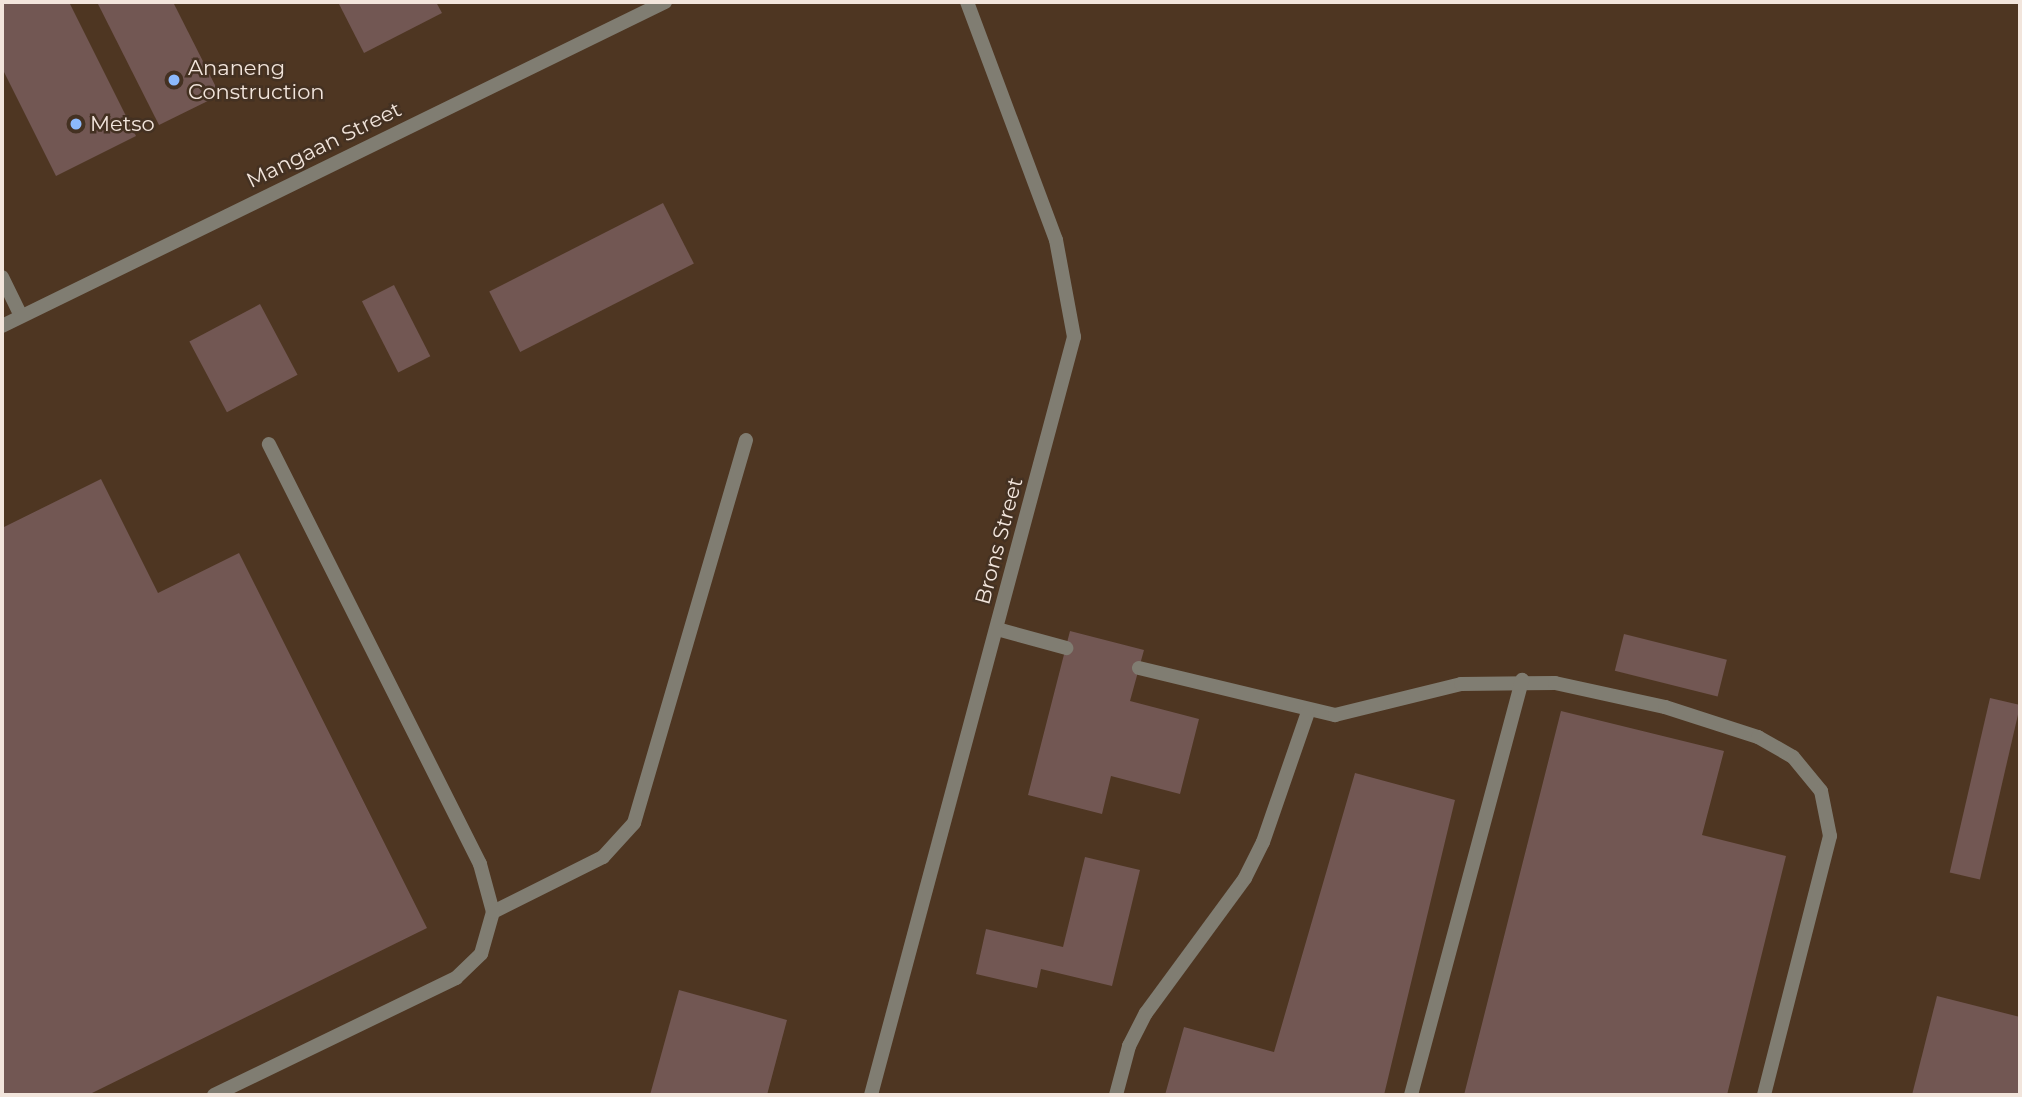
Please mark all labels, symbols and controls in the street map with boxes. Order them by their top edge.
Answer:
place label: Ananeng Construction [188,55,325,105]
marker: Ananeng Construction [166,72,182,88]
street label: Mangaan Street [243,97,405,193]
place label: Metso [90,111,155,137]
marker: Metso [68,116,84,132]
street label: Brons Street [970,475,1028,607]

